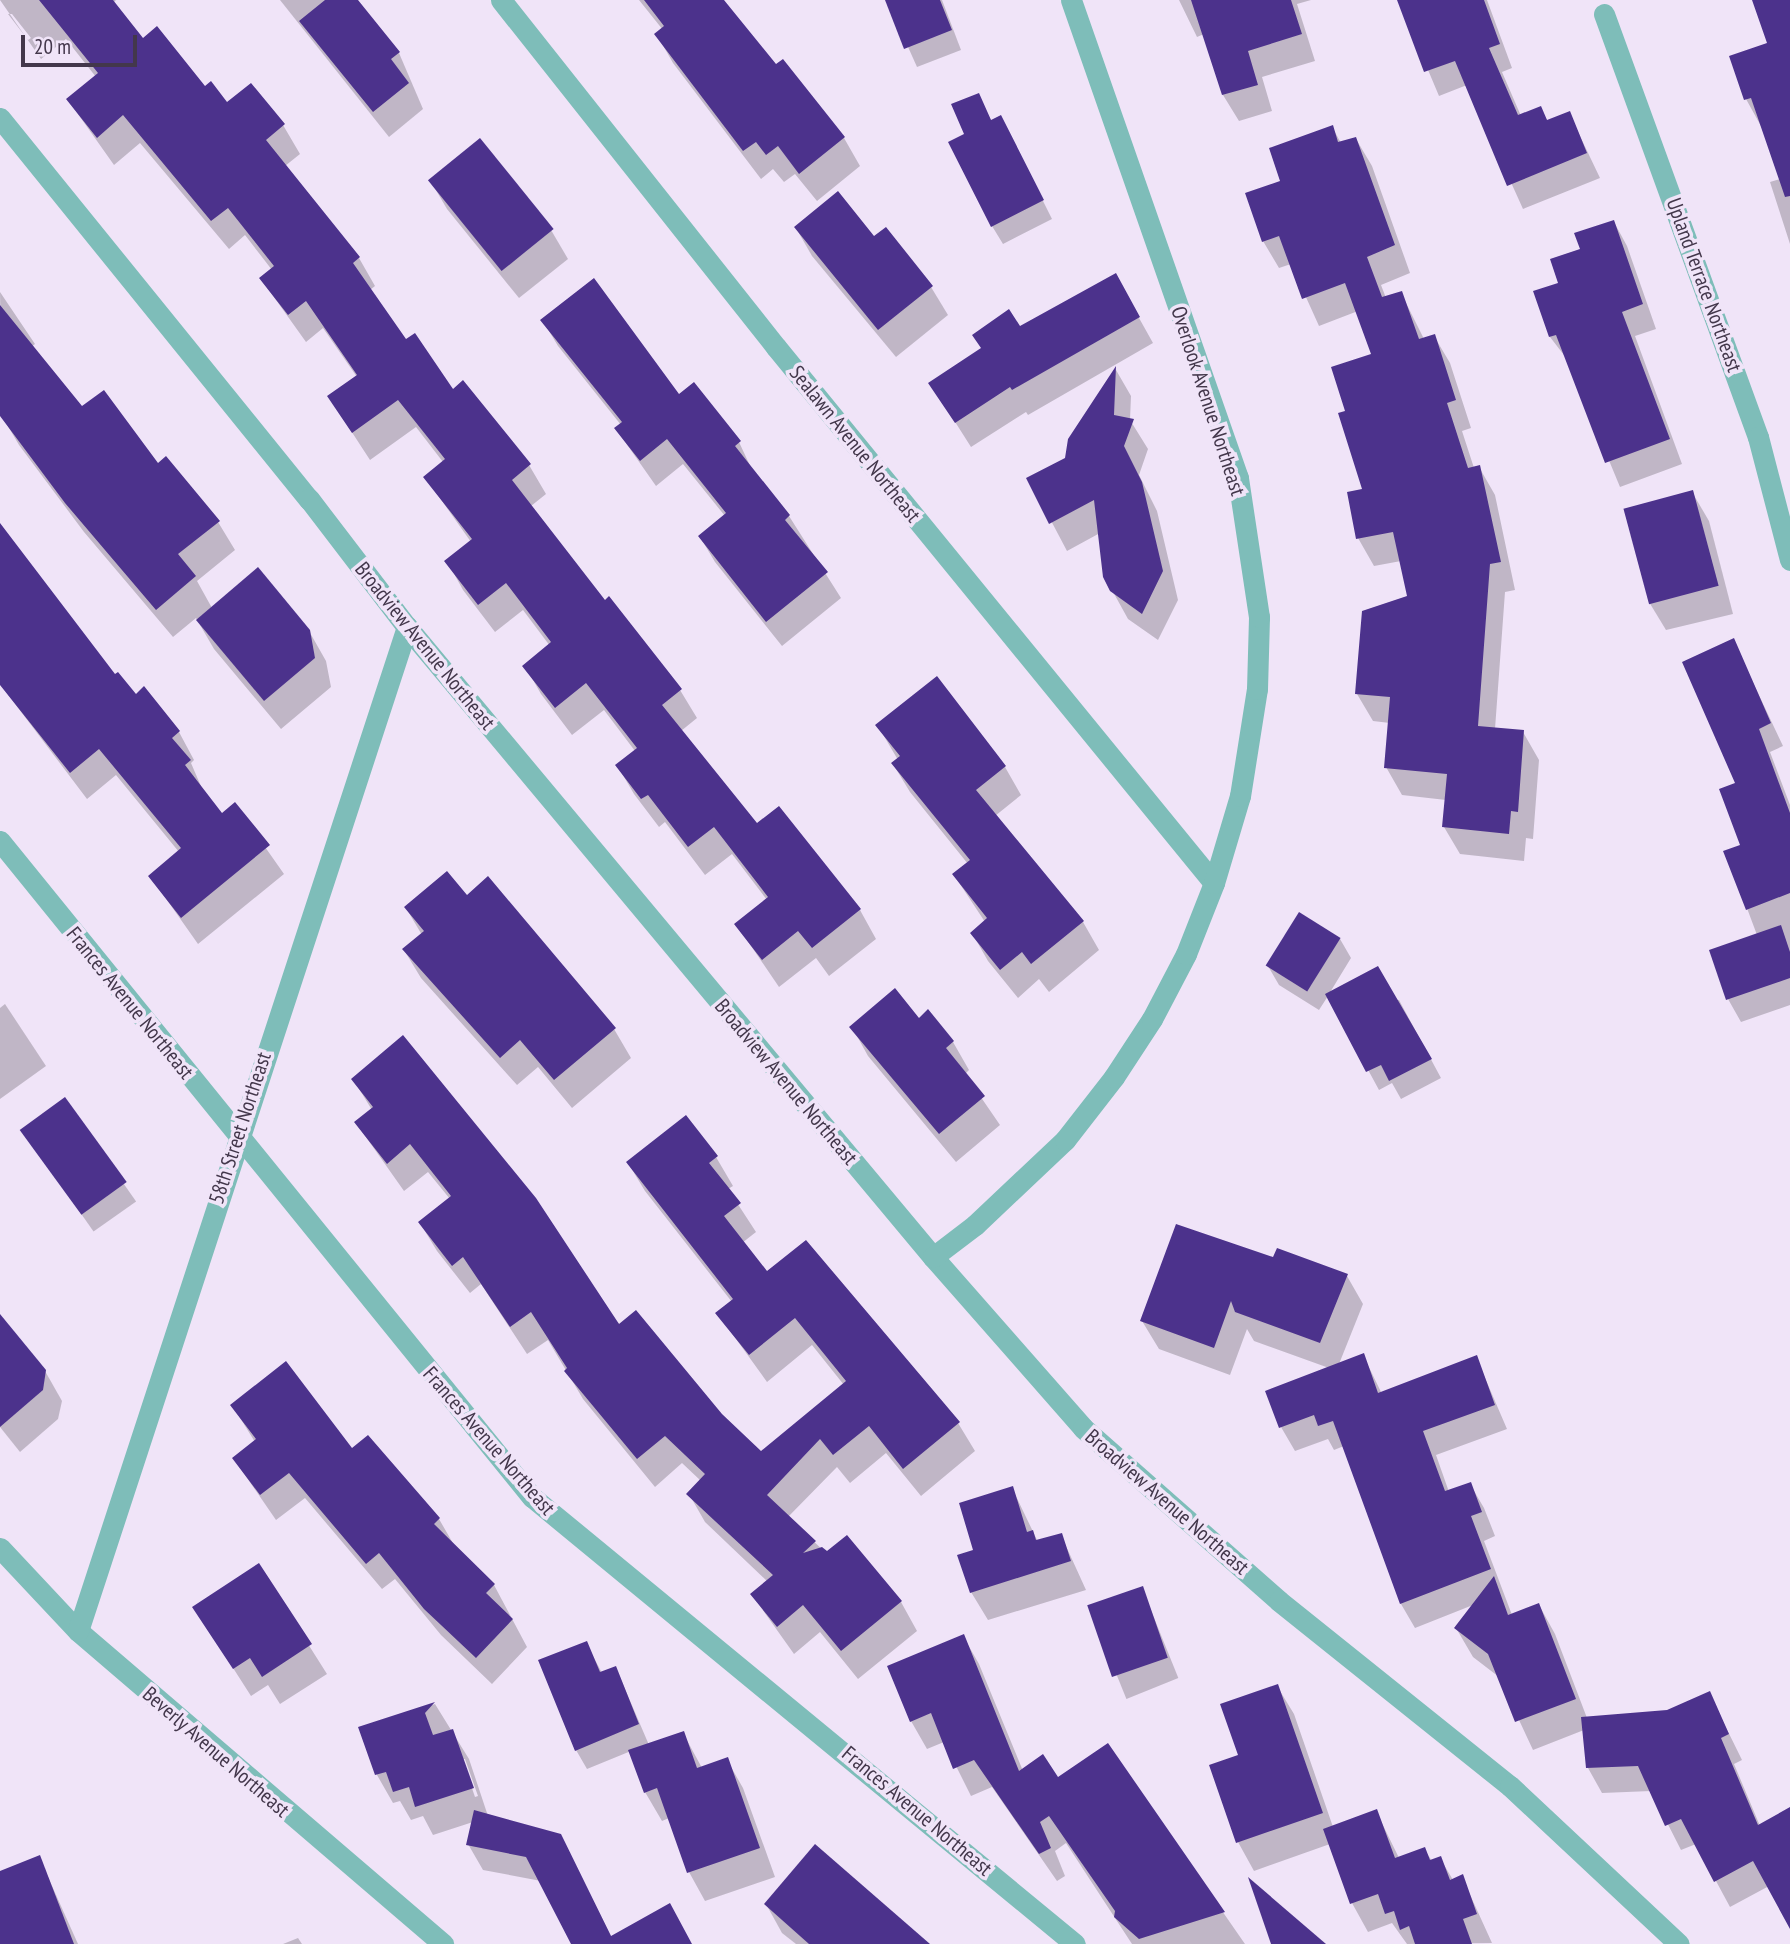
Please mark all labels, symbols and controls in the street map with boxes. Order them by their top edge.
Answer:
scale bar [24,21,140,65]
text: 20 m [34,33,71,60]
street label: Upland Terrace Northeast [1661,194,1747,376]
street label: Overlook Avenue Northeast [1165,303,1251,499]
street label: Sealawn Avenue Northeast [784,360,926,528]
street label: Broadview Avenue Northeast [349,557,501,735]
street label: Frances Avenue Northeast [61,922,199,1084]
street label: Broadview Avenue Northeast [709,994,863,1170]
street label: 58th Street Northeast [204,1049,276,1207]
street label: Frances Avenue Northeast [418,1362,560,1520]
street label: Broadview Avenue Northeast [1080,1424,1254,1580]
street label: Beverly Avenue Northeast [137,1681,295,1823]
street label: Frances Avenue Northeast [837,1741,997,1881]

